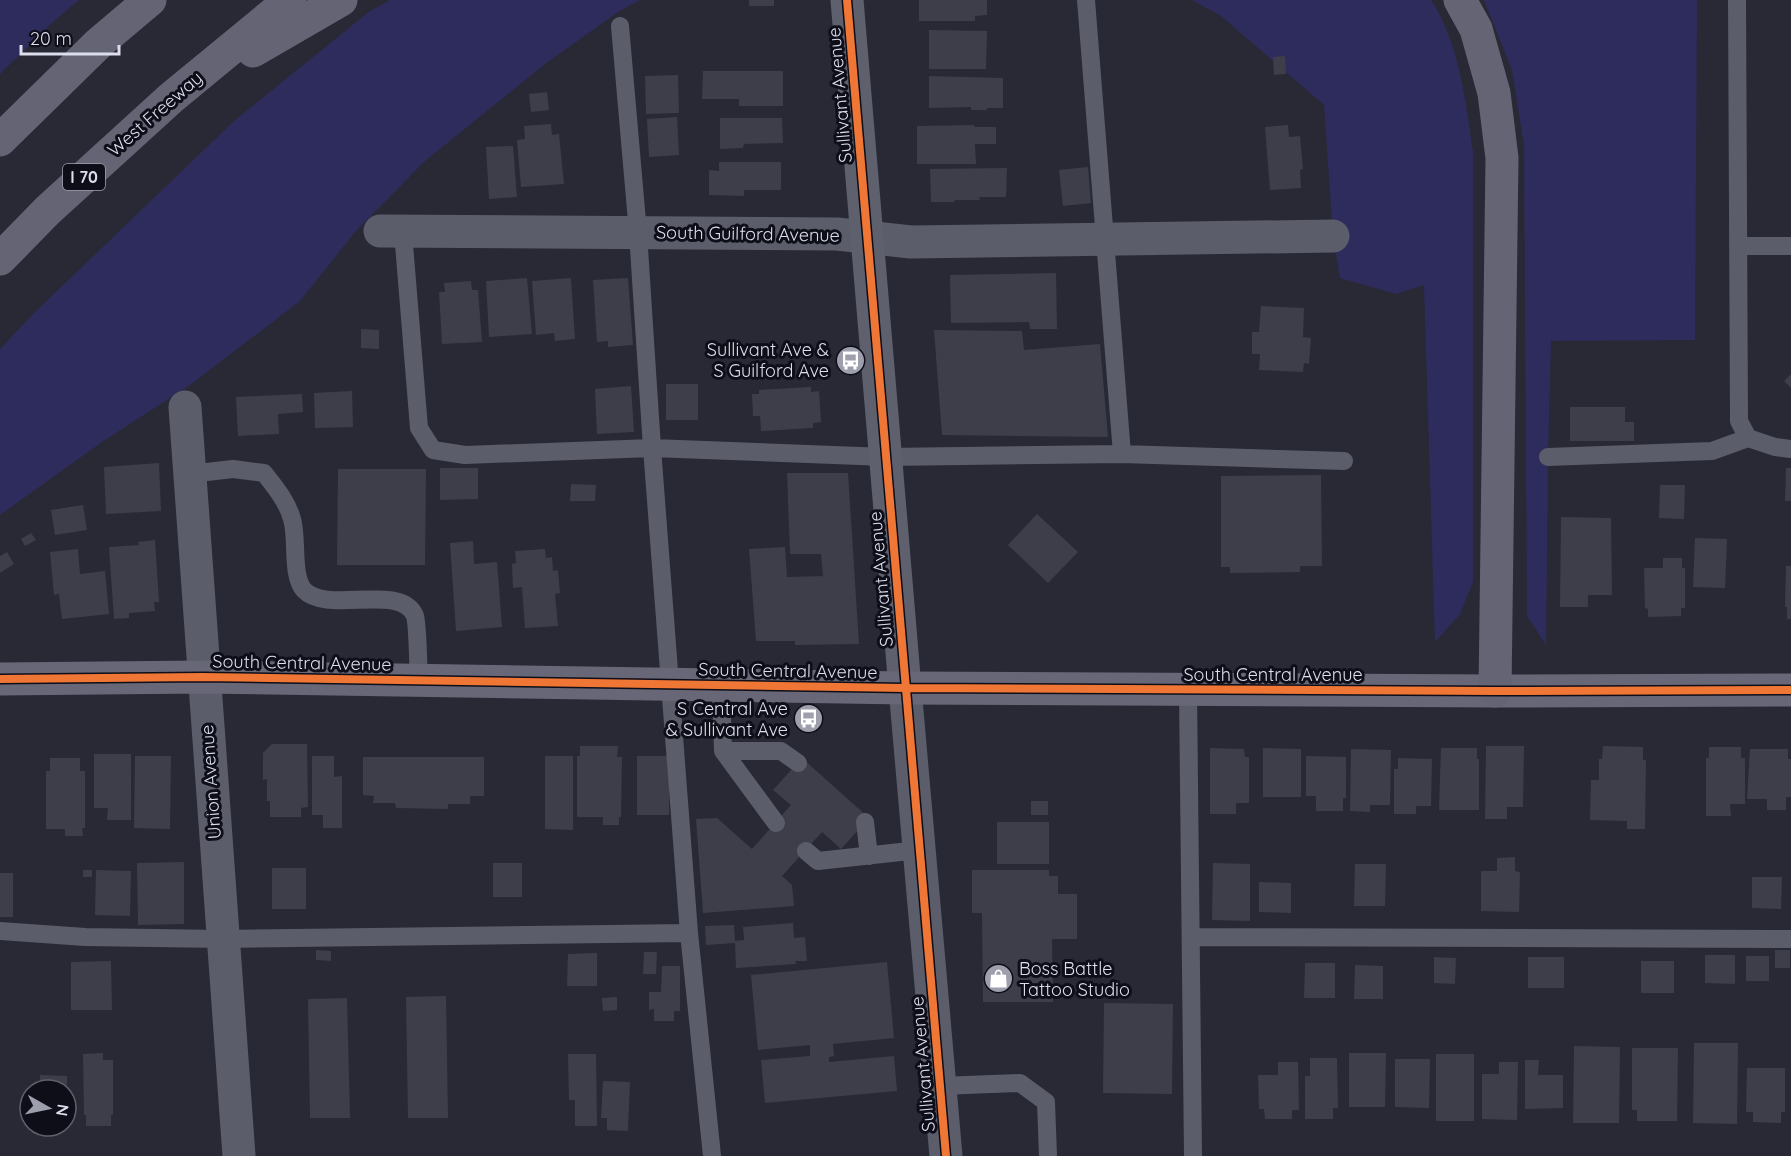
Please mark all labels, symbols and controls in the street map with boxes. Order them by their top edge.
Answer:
scale bar [21,18,118,56]
street label: Sullivant Avenue [822,26,857,164]
text: 20 m [30,27,72,50]
street label: West Freeway [102,66,207,161]
road number: I 70 [63,164,105,190]
street label: South Guilford Avenue [656,220,840,247]
place label: Sullivant Ave & S Guilford Ave [707,338,829,382]
bus stop icon: Sullivant Ave & S Guilford Ave [834,344,866,376]
street label: Sullivant Avenue [863,510,898,648]
street label: South Central Avenue [212,649,392,676]
street label: South Central Avenue [698,657,878,684]
street label: South Central Avenue [1183,663,1363,686]
place label: S Central Ave & Sullivant Ave [666,697,788,741]
bus stop icon: S Central Ave & Sullivant Ave [793,703,825,735]
street label: Union Avenue [195,724,226,840]
place label: Boss Battle Tattoo Studio [1019,957,1130,1001]
shop icon: Boss Battle Tattoo Studio [982,963,1014,995]
street label: Sullivant Avenue [905,995,940,1133]
north arrow [18,1078,78,1138]
text: N [52,1103,74,1118]

